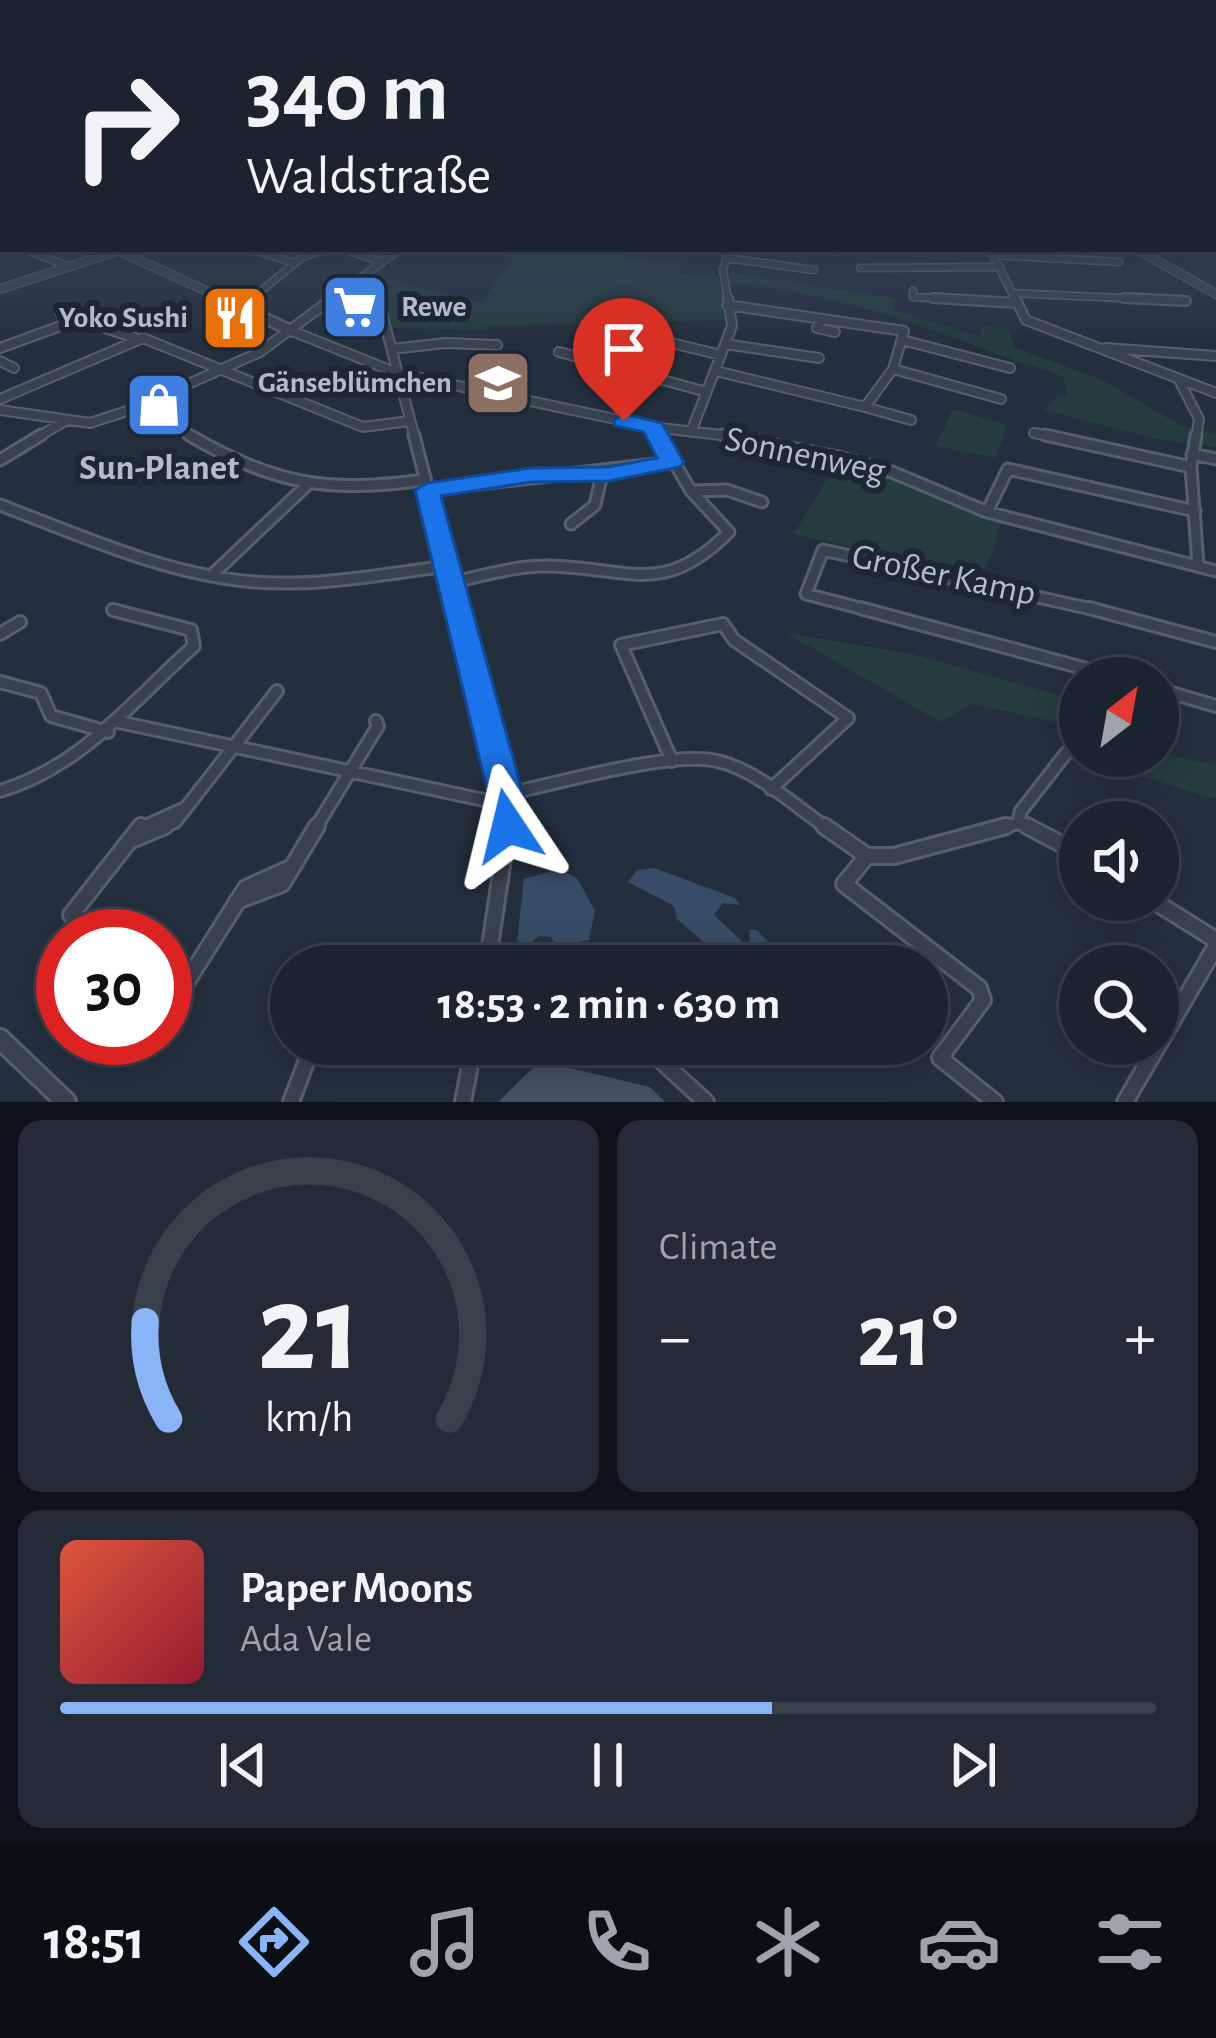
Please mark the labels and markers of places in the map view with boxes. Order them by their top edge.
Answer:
supermarket icon: Rewe [320,272,390,342]
restaurant icon: Yoko Sushi [200,283,270,353]
place label: Rewe [401,292,467,322]
pin [573,298,675,421]
place label: Yoko Sushi [59,303,188,333]
school or university icon: Gänseblümchen [463,348,533,418]
place label: Gänseblümchen [258,368,452,398]
shop icon: Sun-Planet [124,370,194,440]
place label: Sun-Planet [79,450,239,486]

